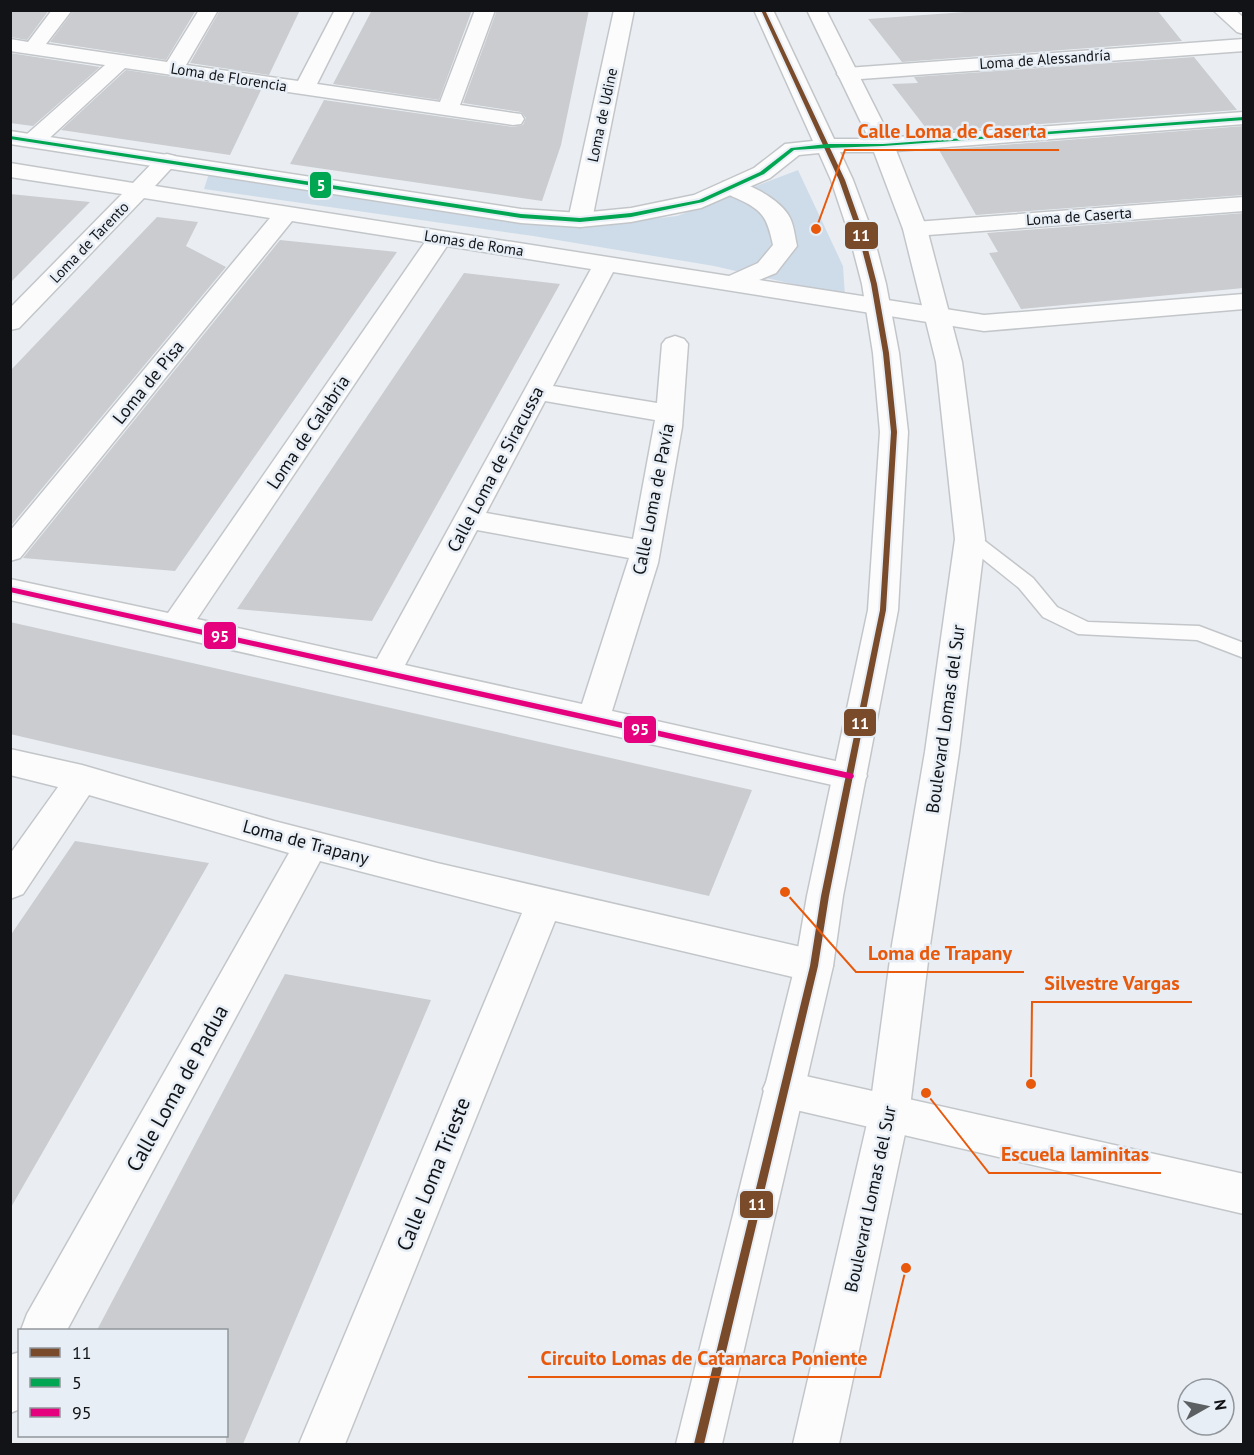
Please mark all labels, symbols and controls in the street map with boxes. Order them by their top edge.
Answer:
street label: Loma de Alessandría [979,45,1111,73]
street label: Loma de Florencia [169,58,289,96]
street label: Loma de Udine [583,66,621,164]
callout: Calle Loma de Caserta [845,112,1059,150]
text: Calle Loma de Caserta [858,118,1047,144]
line badge: 5 [309,171,332,199]
text: 5 [316,175,326,195]
street label: Loma de Tarento [45,197,133,287]
street label: Loma de Caserta [1025,203,1133,229]
line badge: 11 [844,221,879,250]
text: 11 [852,225,870,245]
street label: Lomas de Roma [423,226,525,260]
street label: Loma de Pisa [107,335,189,429]
street label: Loma de Calabria [261,371,355,493]
street label: Calle Loma de Siracussa [442,382,548,556]
street label: Calle Loma de Pavía [627,421,679,577]
line badge: 95 [203,621,237,650]
street label: Boulevard Lomas del Sur [920,623,970,815]
text: 95 [211,626,229,646]
line badge: 11 [843,708,877,737]
text: 11 [851,713,869,733]
line badge: 95 [623,715,657,744]
text: 95 [631,719,649,739]
street label: Loma de Trapany [241,814,372,870]
callout: Loma de Trapany [856,934,1024,972]
text: Loma de Trapany [868,940,1012,966]
callout: Silvestre Vargas [1032,964,1192,1002]
text: Silvestre Vargas [1044,970,1180,996]
street label: Calle Loma de Padua [120,1000,234,1176]
street label: Calle Loma Trieste [390,1093,476,1255]
street label: Boulevard Lomas del Sur [839,1104,901,1294]
callout: Escuela laminitas [989,1135,1161,1173]
text: Escuela laminitas [1001,1141,1149,1167]
line badge: 11 [739,1190,774,1219]
text: 11 [748,1194,766,1214]
legend [18,1329,228,1437]
callout: Circuito Lomas de Catamarca Poniente [528,1339,880,1377]
text: 11 [72,1341,92,1364]
text: Circuito Lomas de Catamarca Poniente [541,1345,867,1371]
text: 5 [72,1371,82,1394]
north arrow [1176,1377,1236,1437]
text: N [1210,1398,1232,1411]
text: 95 [72,1401,92,1424]

